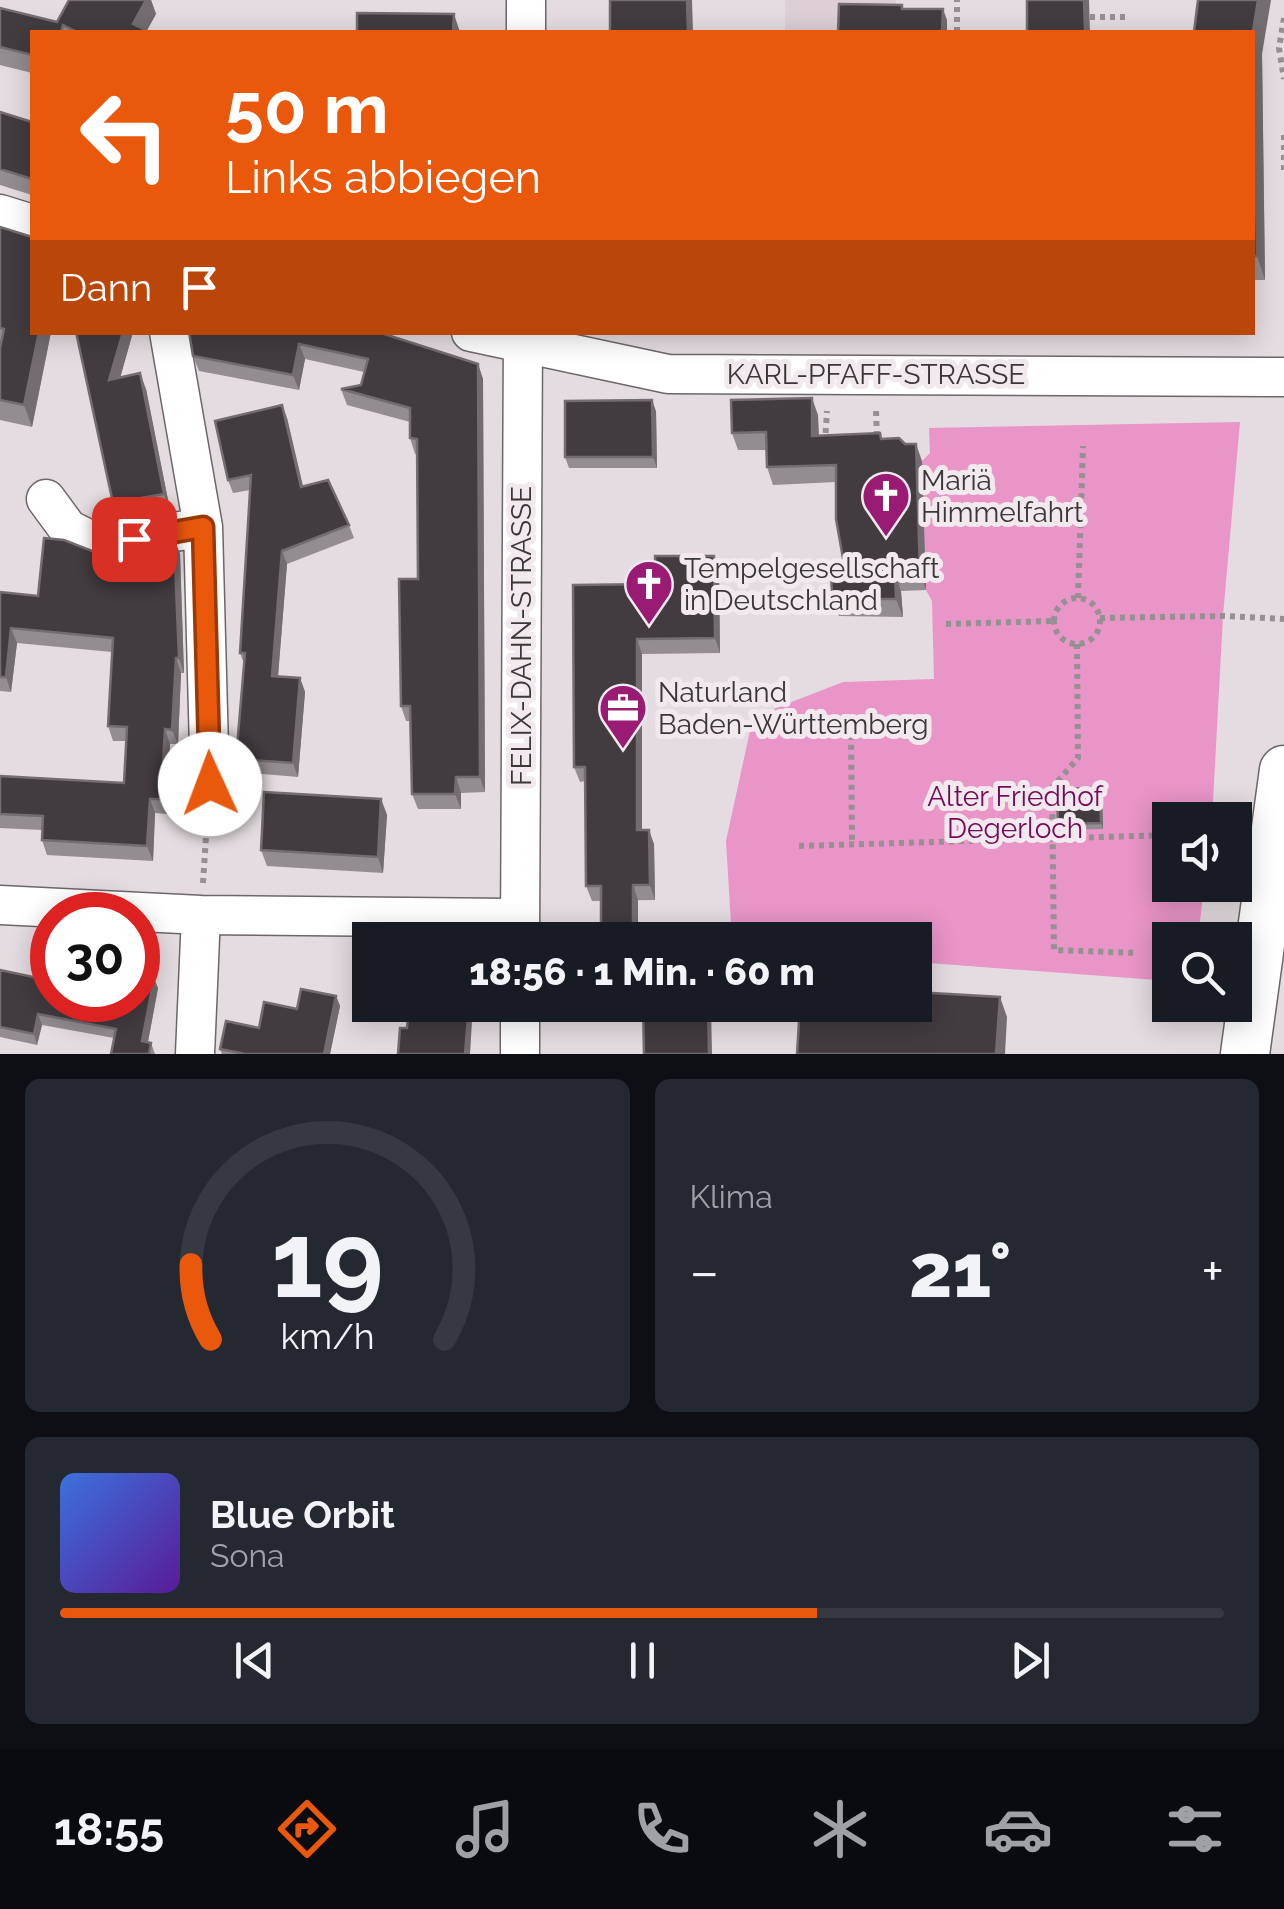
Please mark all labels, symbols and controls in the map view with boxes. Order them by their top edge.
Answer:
text: 50 m [225,67,389,149]
icon: left [60,70,190,200]
text: Links abbiegen [225,151,541,204]
icon: arrive [172,260,227,315]
text: Dann [60,265,152,310]
street label: KARL-PFAFF-STRASSE [727,358,1025,391]
place label: Mariä Himmelfahrt [921,464,1084,529]
church icon: Mariä Himmelfahrt [860,470,912,538]
street label: FELIX-DAHN-STRASSE [505,486,538,786]
pin [92,497,177,582]
icon: arrive [107,512,162,567]
place label: Tempelgesellschaft in Deutschland [684,552,940,617]
church icon: Tempelgesellschaft in Deutschland [623,558,675,626]
place label: Naturland Baden-Württemberg [658,676,929,741]
office icon: Naturland Baden-Württemberg [597,682,649,750]
position arrow [158,732,262,836]
park label: Alter Friedhof Degerloch [927,780,1105,845]
map controls [1152,802,1252,1022]
button: sound [1152,802,1252,902]
speed limit sign: 30 [30,892,160,1022]
button: search [1152,922,1252,1022]
text: 18:56 · 1 Min. · 60 m [469,949,815,994]
text: Klima [690,1178,773,1215]
text: 19 [271,1199,384,1321]
text: 21° [909,1226,1011,1315]
text: − [690,1239,719,1304]
text: + [1201,1239,1224,1304]
text: km/h [280,1315,374,1357]
text: Blue Orbit [210,1492,395,1537]
text: Sona [210,1537,285,1574]
icon: previous [227,1633,282,1688]
icon: pause [615,1633,670,1688]
icon: next [1003,1633,1058,1688]
icon: directions [272,1794,342,1864]
icon: music [450,1794,520,1864]
icon: phone [627,1794,697,1864]
icon: climate [805,1794,875,1864]
icon: car [983,1794,1053,1864]
icon: filters [1160,1794,1230,1864]
text: 18:55 [54,1803,164,1856]

